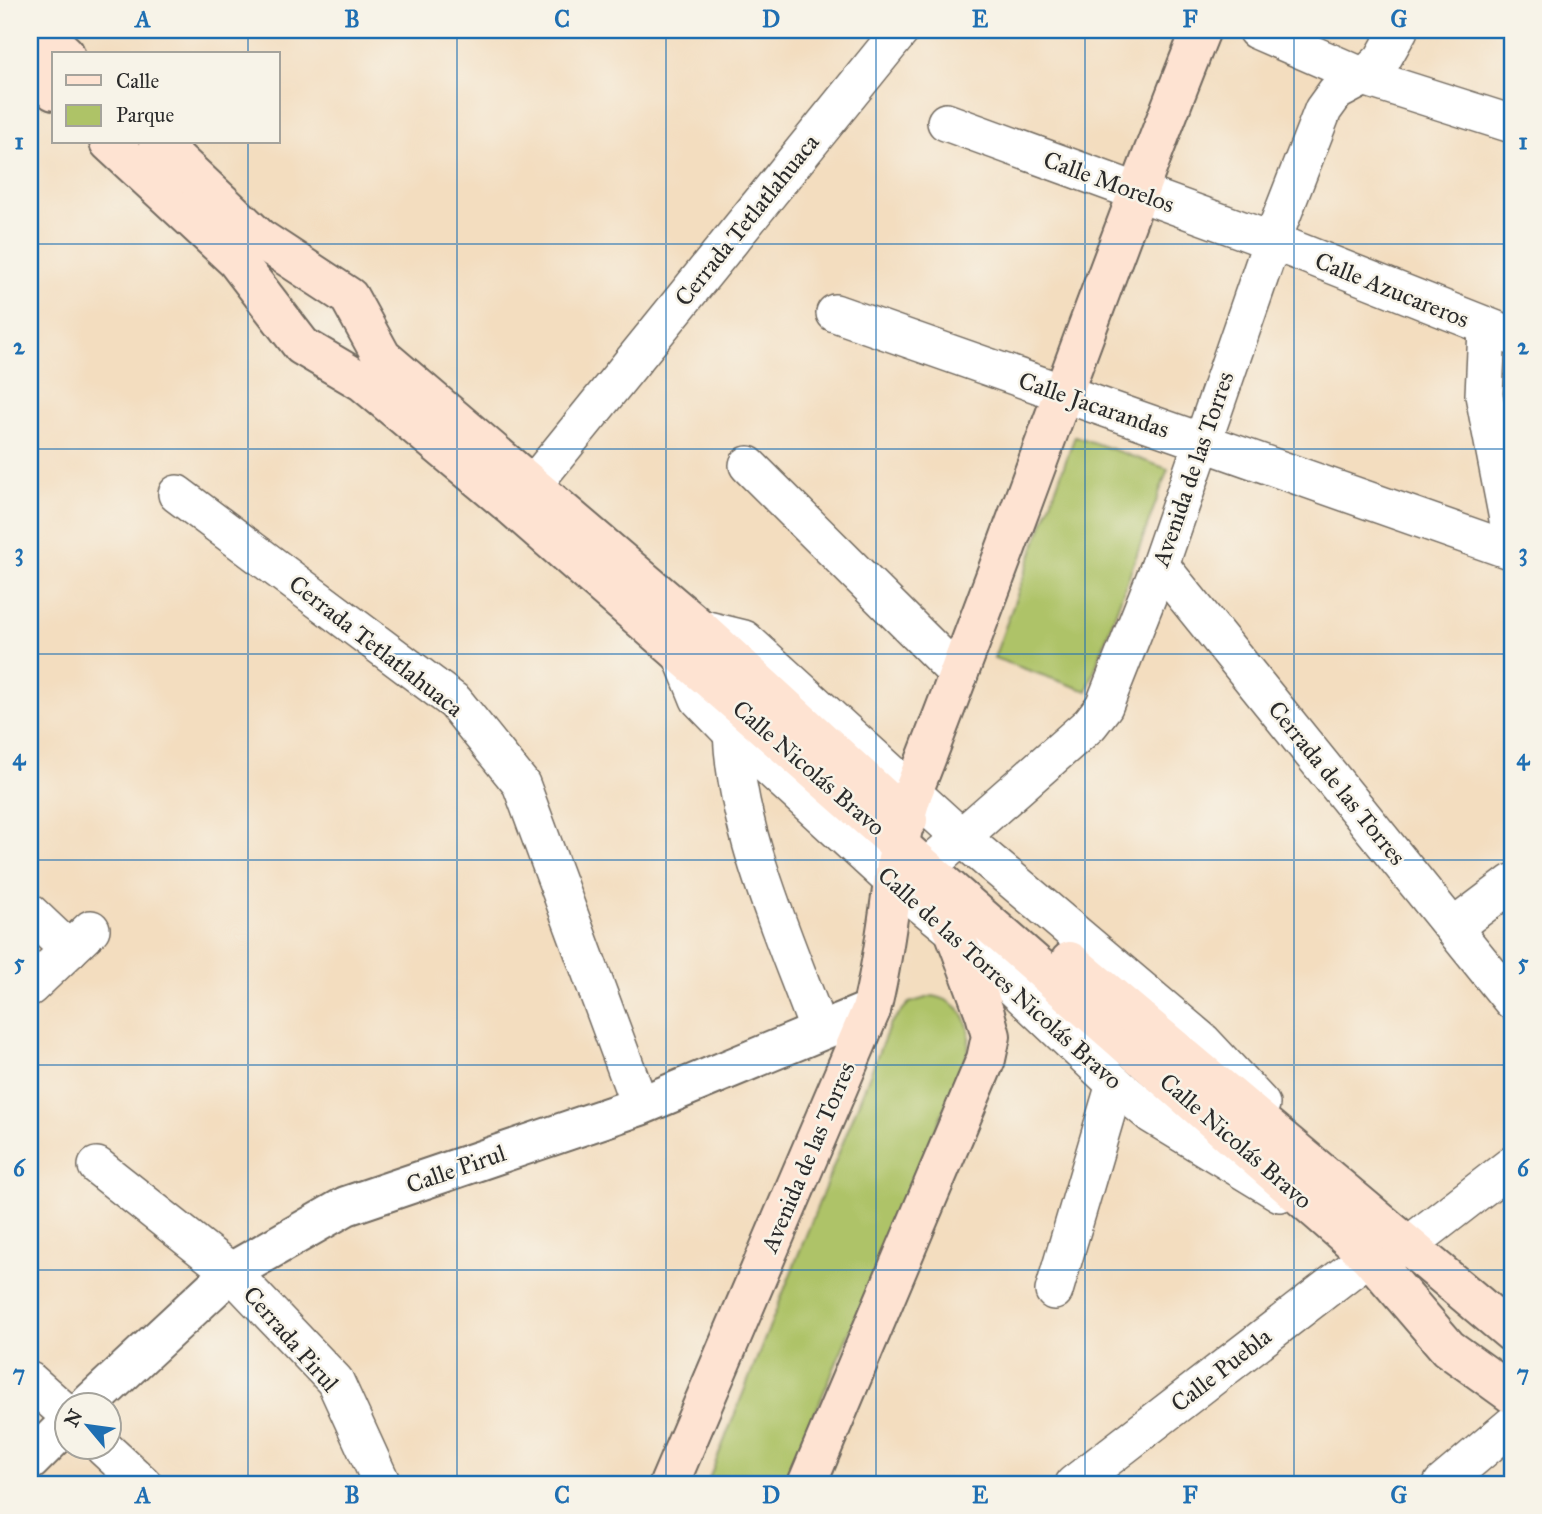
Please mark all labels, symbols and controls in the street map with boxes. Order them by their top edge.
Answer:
text: A [133,5,151,33]
text: B [344,5,360,33]
text: C [554,5,570,33]
text: D [762,5,780,33]
text: E [972,5,989,33]
text: F [1182,5,1198,33]
text: G [1391,5,1408,33]
legend [52,52,280,144]
text: Calle [116,68,159,94]
text: Parque [116,102,175,128]
text: 1 [14,127,24,155]
street label: Cerrada Tetlatlahuaca [668,127,826,312]
text: 1 [1518,127,1528,155]
street label: Calle Morelos [1039,144,1179,220]
street label: Calle Azucareros [1311,245,1473,335]
text: 2 [13,332,25,360]
text: 2 [1517,332,1529,360]
street label: Calle Jacarandas [1015,365,1173,445]
street label: Avenida de las Torres [1145,368,1240,571]
text: 3 [14,538,24,567]
text: 3 [1518,538,1528,567]
street label: Cerrada Tetlatlahuaca [283,569,470,724]
street label: Calle Nicolás Bravo [727,694,891,842]
street label: Cerrada de las Torres [1262,695,1412,871]
text: 4 [13,743,27,771]
text: 4 [1517,743,1531,771]
street label: Calle de las Torres Nicolás Bravo [872,860,1128,1096]
text: 5 [14,948,25,976]
text: 5 [1518,948,1529,976]
street label: Avenida de las Torres [754,1057,862,1258]
street label: Calle Nicolás Bravo [1154,1067,1318,1215]
street label: Calle Pirul [402,1138,510,1200]
text: 6 [13,1154,26,1182]
text: 6 [1517,1154,1530,1182]
street label: Cerrada Pirul [237,1280,345,1398]
street label: Calle Puebla [1165,1321,1278,1419]
text: 7 [13,1359,25,1387]
text: 7 [1517,1359,1529,1387]
north arrow [52,1392,122,1462]
text: N [60,1405,88,1431]
text: A [133,1481,151,1509]
text: B [344,1481,360,1509]
text: C [554,1481,570,1509]
text: D [762,1481,780,1509]
text: E [972,1481,989,1509]
text: F [1182,1481,1198,1509]
text: G [1391,1481,1408,1509]

